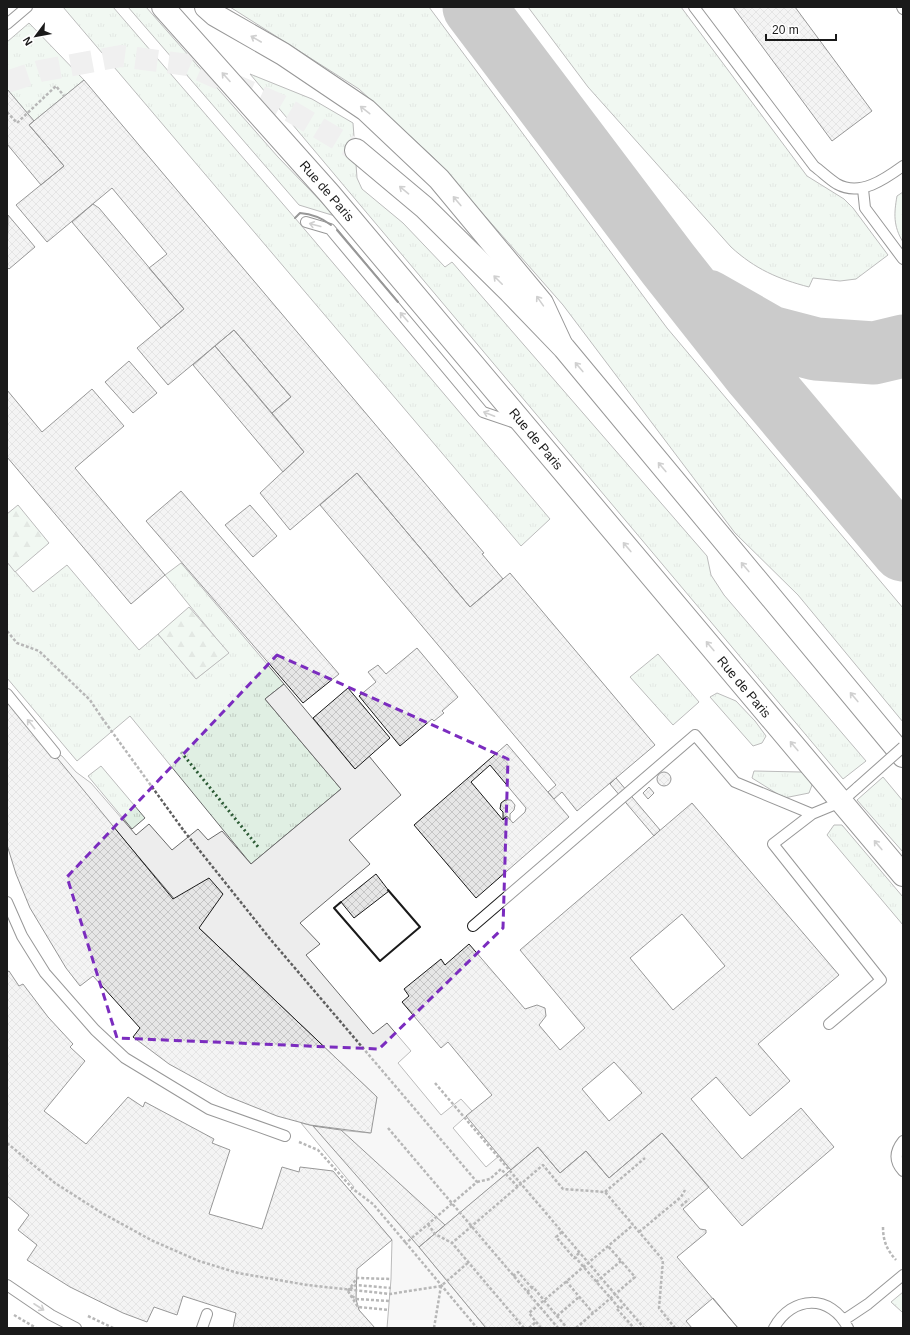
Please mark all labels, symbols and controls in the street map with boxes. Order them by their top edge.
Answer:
north arrow [16,16,56,56]
scale bar [766,16,836,42]
text: 20 m [772,23,799,37]
one-way arrow [250,34,262,42]
text: N [20,35,35,48]
one-way arrow [221,72,230,82]
one-way arrow [359,106,370,114]
street label: Rue de Paris [297,158,358,225]
one-way arrow [399,186,409,195]
one-way arrow [453,196,462,206]
one-way arrow [309,220,322,228]
one-way arrow [493,275,503,285]
one-way arrow [536,296,544,307]
one-way arrow [399,311,408,322]
one-way arrow [575,362,584,373]
street label: Rue de Paris [506,405,566,473]
one-way arrow [484,409,496,417]
one-way arrow [658,462,667,473]
one-way arrow [622,542,631,552]
one-way arrow [741,562,750,573]
one-way arrow [706,641,715,652]
street label: Rue de Paris [714,653,774,721]
one-way arrow [849,692,858,702]
one-way arrow [26,718,35,729]
one-way arrow [790,741,799,751]
one-way arrow [873,840,882,851]
one-way arrow [33,1303,44,1311]

